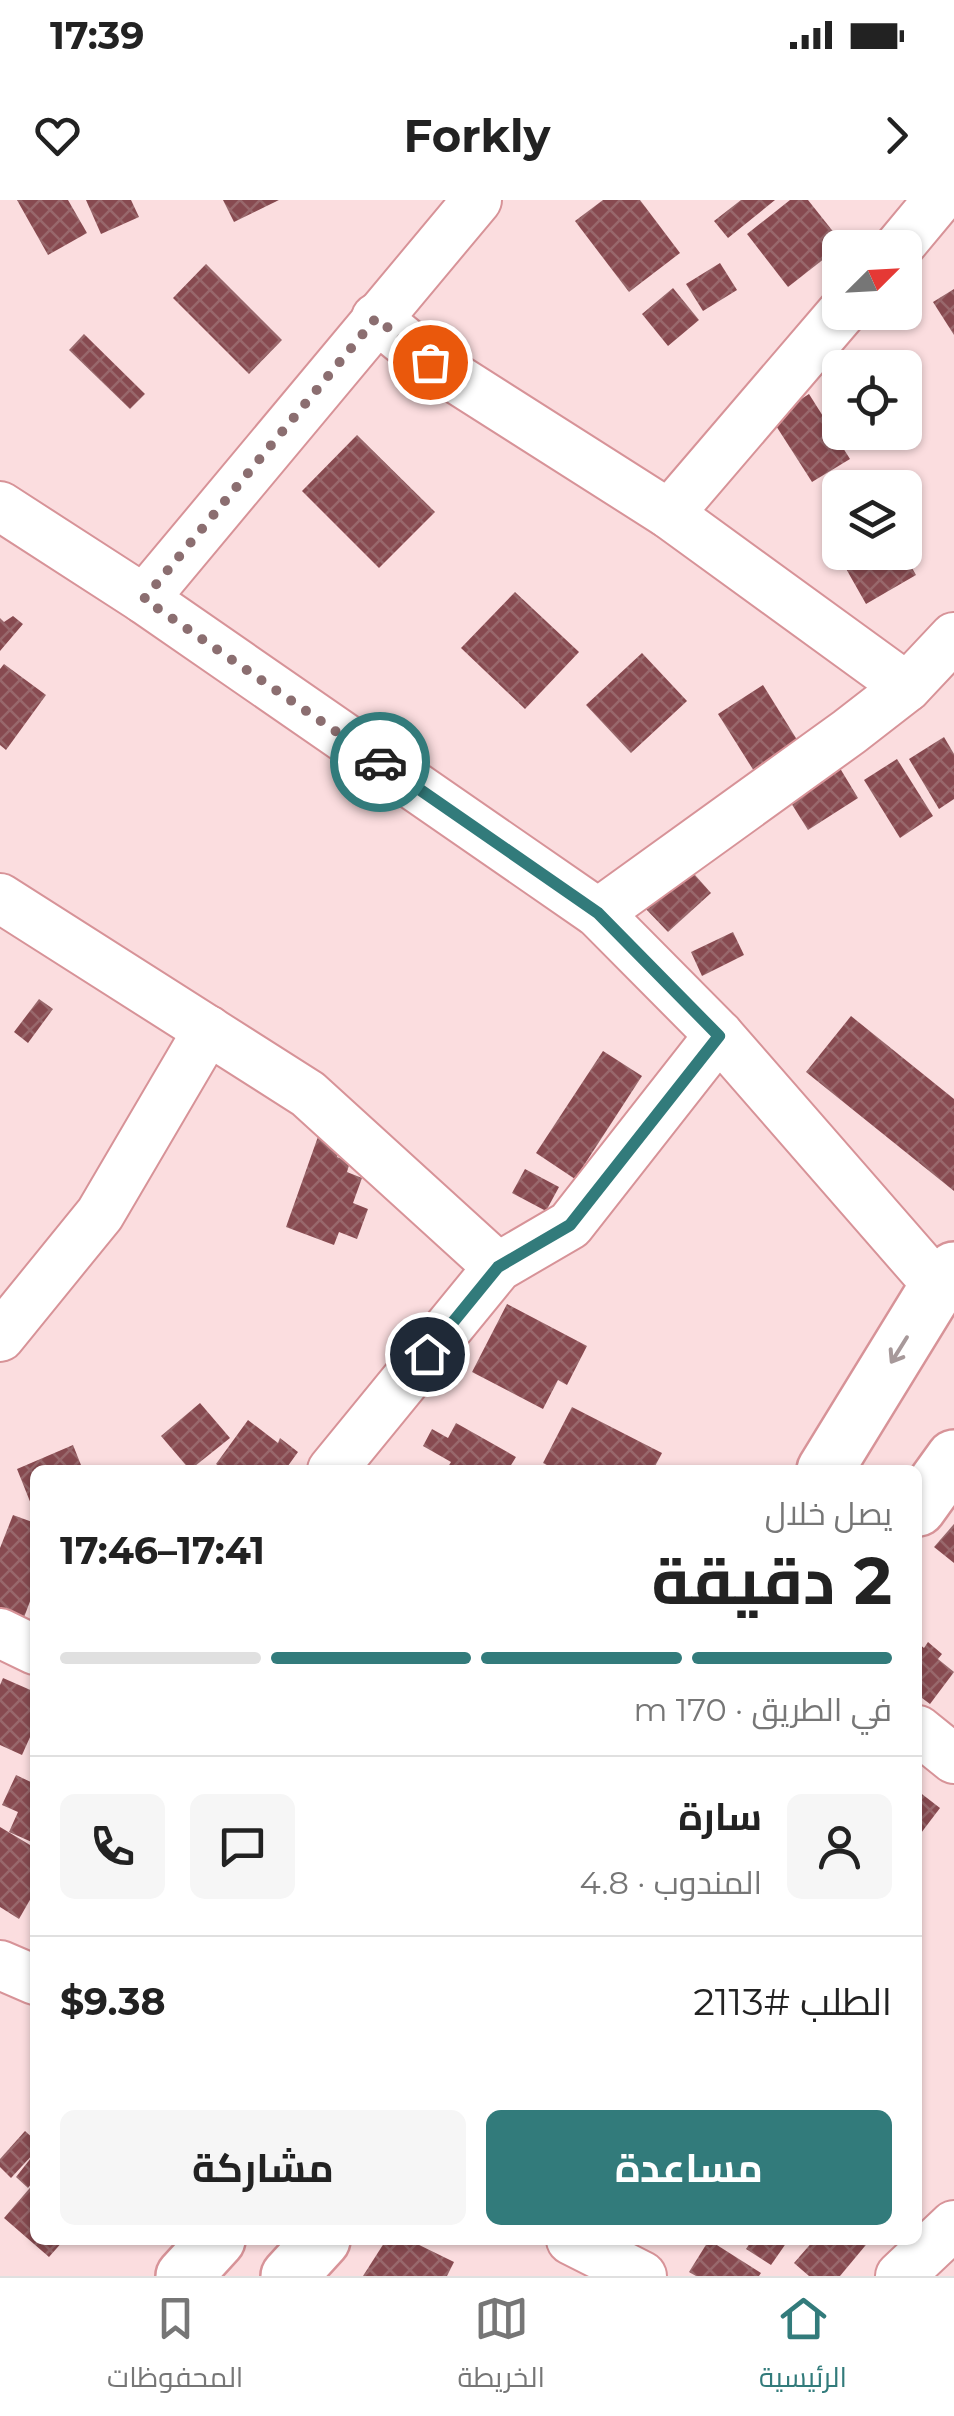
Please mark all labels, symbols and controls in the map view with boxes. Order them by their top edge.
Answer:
text: 17:39 [50,12,144,59]
icon: heart [30,108,85,163]
text: Forkly [404,108,550,163]
icon: forward [869,108,924,163]
north arrow [822,230,922,330]
map controls [822,230,922,570]
pin [388,320,473,405]
icon: bag [403,335,458,390]
button: locate [822,350,922,450]
button: layers [822,470,922,570]
courier [330,712,430,812]
icon: car [353,735,408,790]
pin [385,1312,470,1397]
icon: home [400,1327,455,1382]
one-way arrow [889,1335,909,1364]
text: يصل خلال [765,1494,892,1533]
text: 17:41–17:46 [60,1527,265,1574]
text: 2 دقيقة [651,1541,892,1620]
text: في الطريق · 170 m [633,1690,892,1729]
text: سارة [679,1793,762,1840]
button: phone [60,1794,165,1899]
button: chat [190,1794,295,1899]
button: person [787,1794,892,1899]
text: المندوب · 4.8 [580,1863,762,1902]
text: $9.38 [60,1978,165,2025]
text: الطلب #2113 [693,1978,892,2025]
button: مشاركة [60,2110,466,2225]
button: مساعدة [486,2110,892,2225]
tab: المحفوظات [107,2291,243,2403]
tab: الخريطة [458,2291,545,2403]
tab: الرئيسية [759,2291,847,2403]

